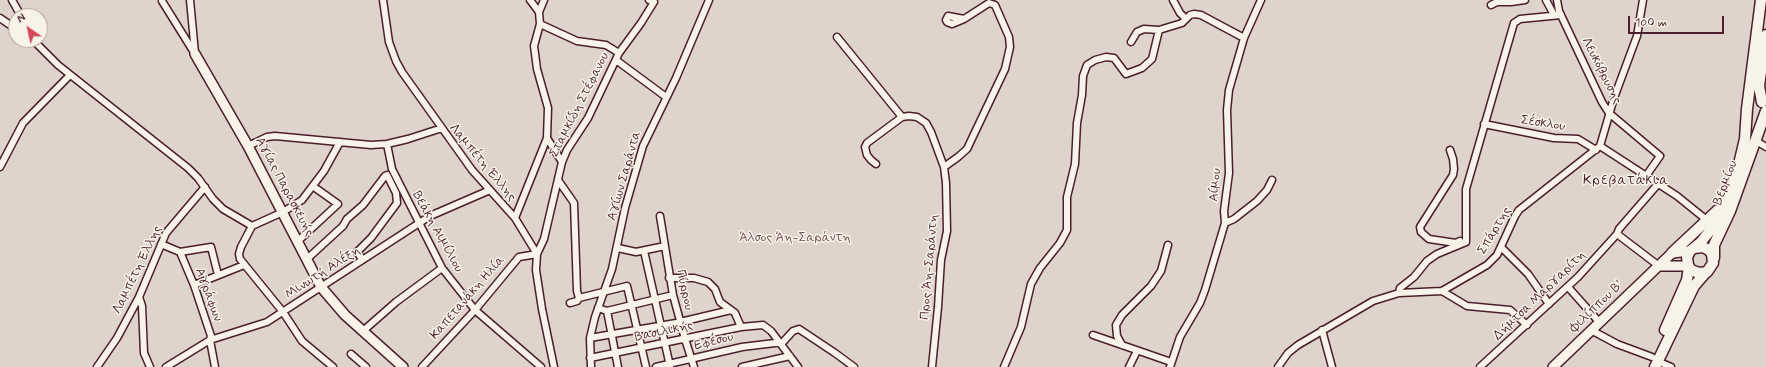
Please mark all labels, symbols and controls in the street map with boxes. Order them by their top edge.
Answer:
north arrow [8,8,48,48]
scale bar [1630,8,1726,34]
text: N [15,11,29,27]
text: 100 m [1635,15,1667,31]
street label: Λευκόβρυσης [1578,35,1624,107]
street label: Σταμκίδη Στέφανου [547,50,613,160]
street label: Σέσκλου [1520,113,1566,135]
street label: Λαμπέτη Έλλης [445,121,519,205]
street label: Αγίων Σαράντα [605,129,645,223]
street label: Αγίας Παρασκευής [251,135,317,239]
street label: Βερμίου [1710,159,1742,207]
street label: Αίμου [1206,168,1226,202]
district label: Κρεβατάκια [1583,173,1669,189]
street label: Βεάκη Αιμίλιου [408,189,466,275]
street label: Σπάρτης [1475,204,1515,258]
street label: Προς Άη-Σαράντη [918,214,942,320]
street label: Λαμπέτη Έλλης [110,223,166,317]
park label: Άλσος Άη-Σαράντη [739,230,851,246]
street label: Μινωτή Αλέξη [283,243,363,303]
street label: Δήμτσα Μαργαρίτη [1491,248,1589,344]
street label: Καπετανάκη Ηλία [427,253,509,343]
street label: Αγράφων [191,266,225,324]
street label: Πύρρου [672,268,696,312]
street label: Φιλίππου Β' [1567,278,1627,336]
street label: Βασιλικής [633,318,695,346]
street label: Εφέσου [693,330,735,354]

